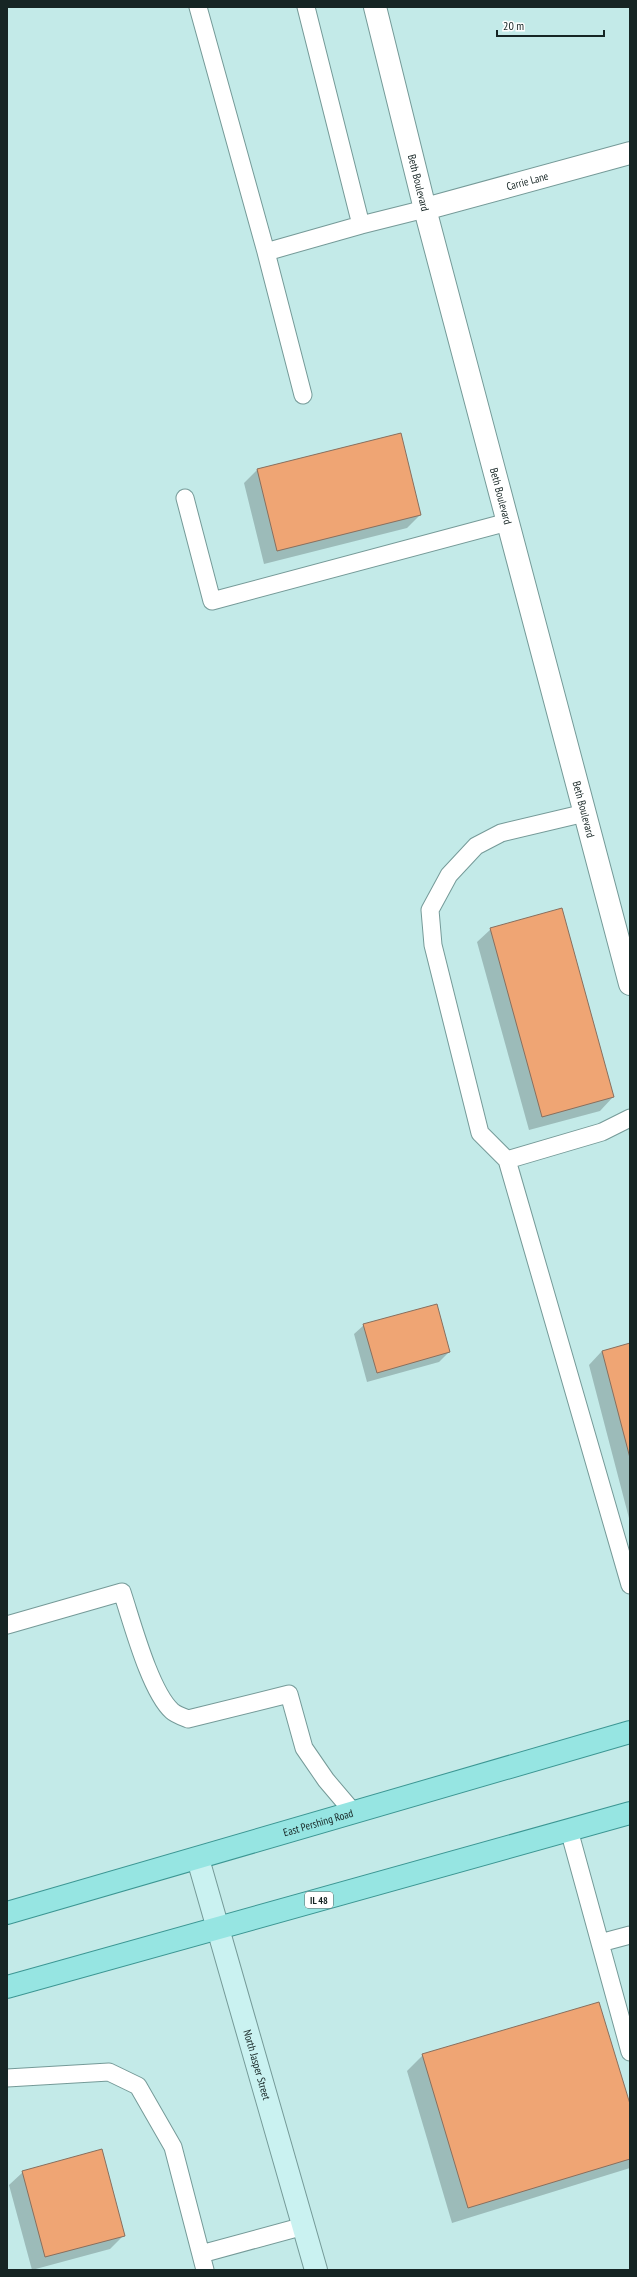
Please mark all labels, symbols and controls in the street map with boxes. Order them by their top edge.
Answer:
scale bar [497,12,604,38]
text: 20 m [503,18,524,33]
street label: Beth Boulevard [405,153,432,213]
street label: Carrie Lane [505,169,550,193]
street label: Beth Boulevard [487,466,515,526]
street label: Beth Boulevard [570,779,598,839]
street label: East Pershing Road [282,1806,355,1839]
road number: IL 48 [305,1892,333,1908]
street label: North Jasper Street [240,2028,274,2101]

